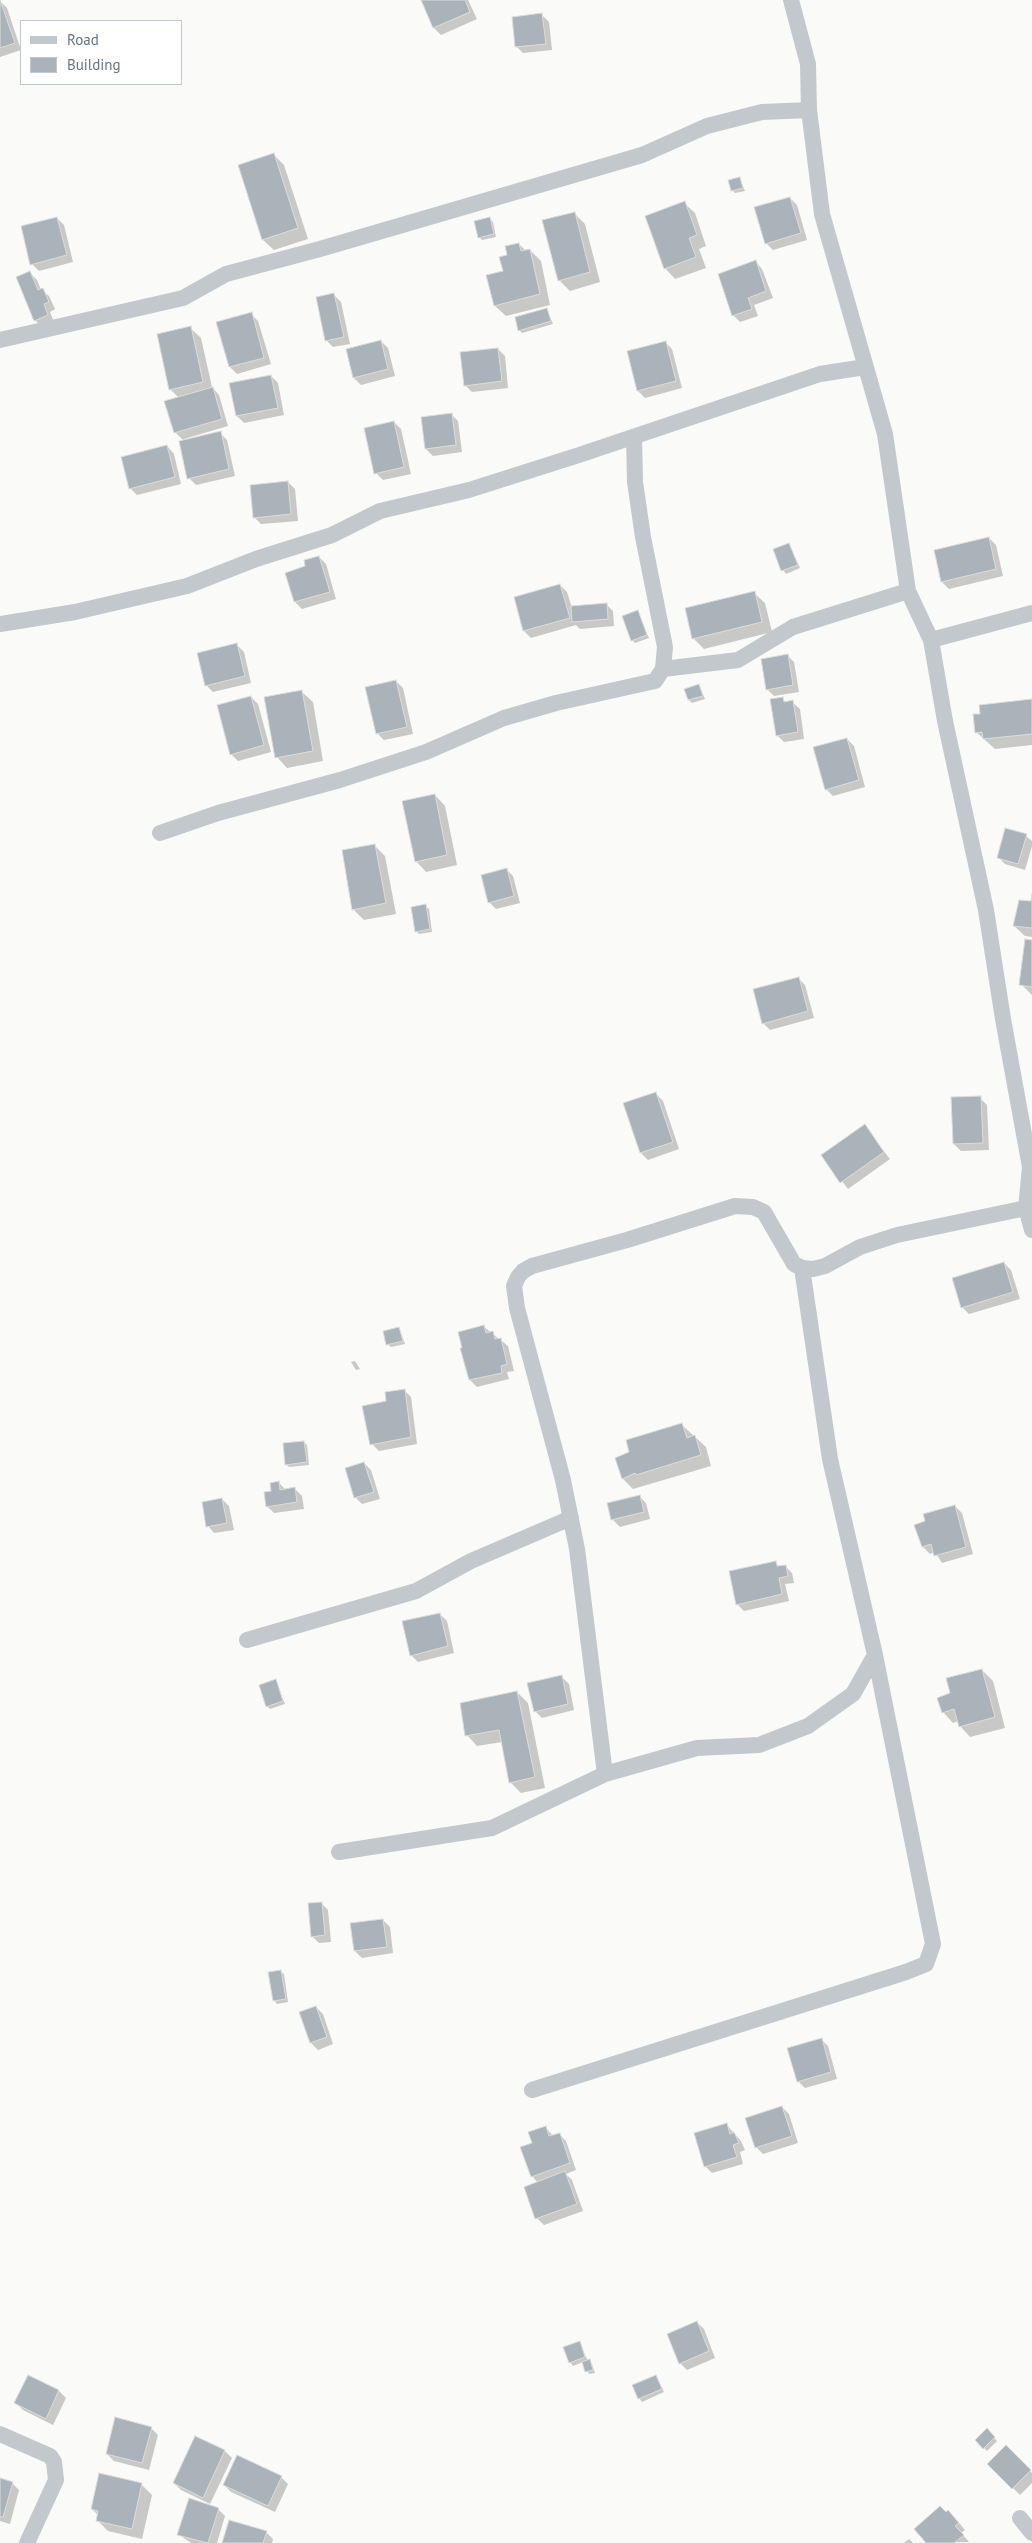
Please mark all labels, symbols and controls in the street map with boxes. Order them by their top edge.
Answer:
legend [20,20,182,85]
text: Road [67,30,99,49]
text: Building [67,55,121,74]

